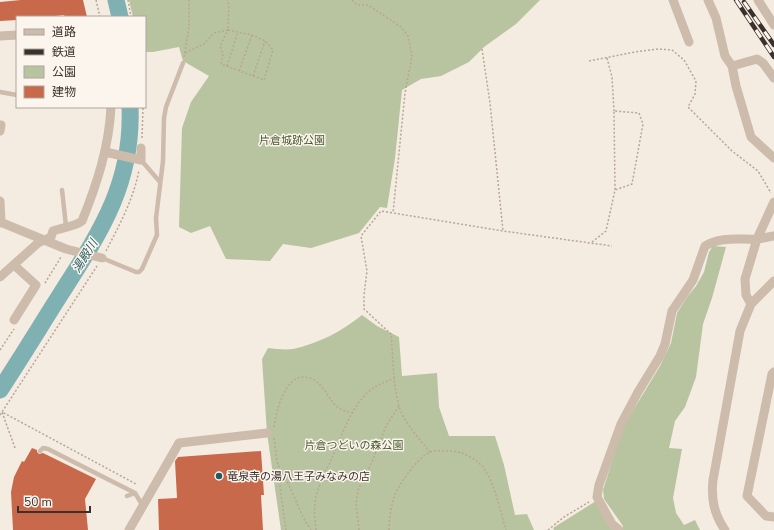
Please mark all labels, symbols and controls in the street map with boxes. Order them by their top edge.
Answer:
legend [16,16,146,108]
text: 道路 [52,24,76,40]
text: 鉄道 [52,44,76,60]
text: 公園 [52,64,76,80]
text: 建物 [52,84,76,100]
park label: 片倉城跡公園 [259,133,325,148]
water label: 湯殿川 [69,235,102,276]
park label: 片倉つどいの森公園 [305,438,404,453]
place label: 竜泉寺の湯八王子みなみの店 [227,469,370,484]
marker: 竜泉寺の湯八王子みなみの店 [214,471,224,481]
scale bar [18,488,90,514]
text: 50 m [24,494,52,510]

